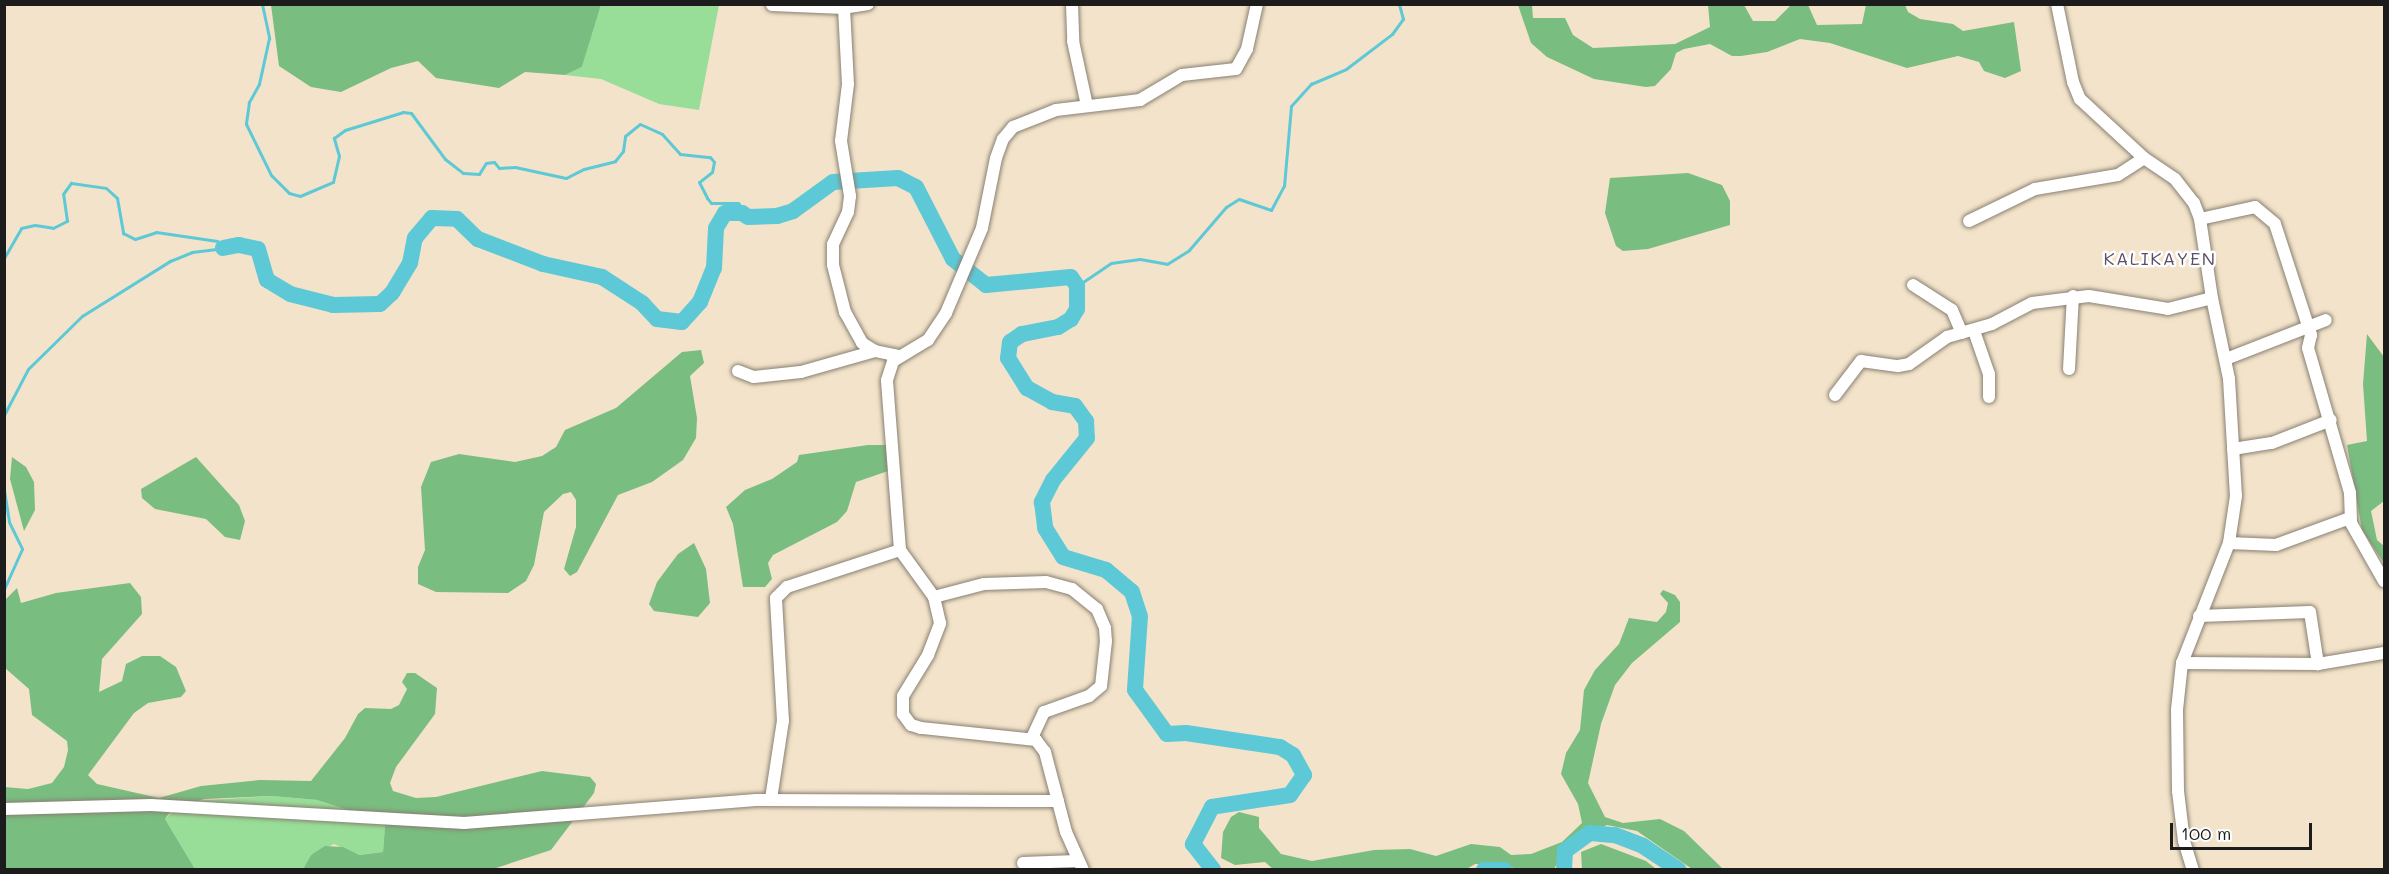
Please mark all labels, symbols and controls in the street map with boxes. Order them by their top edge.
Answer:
district label: KALIKAYEN [2103,247,2217,269]
scale bar [2173,811,2316,849]
text: 100 m [2181,821,2231,845]

